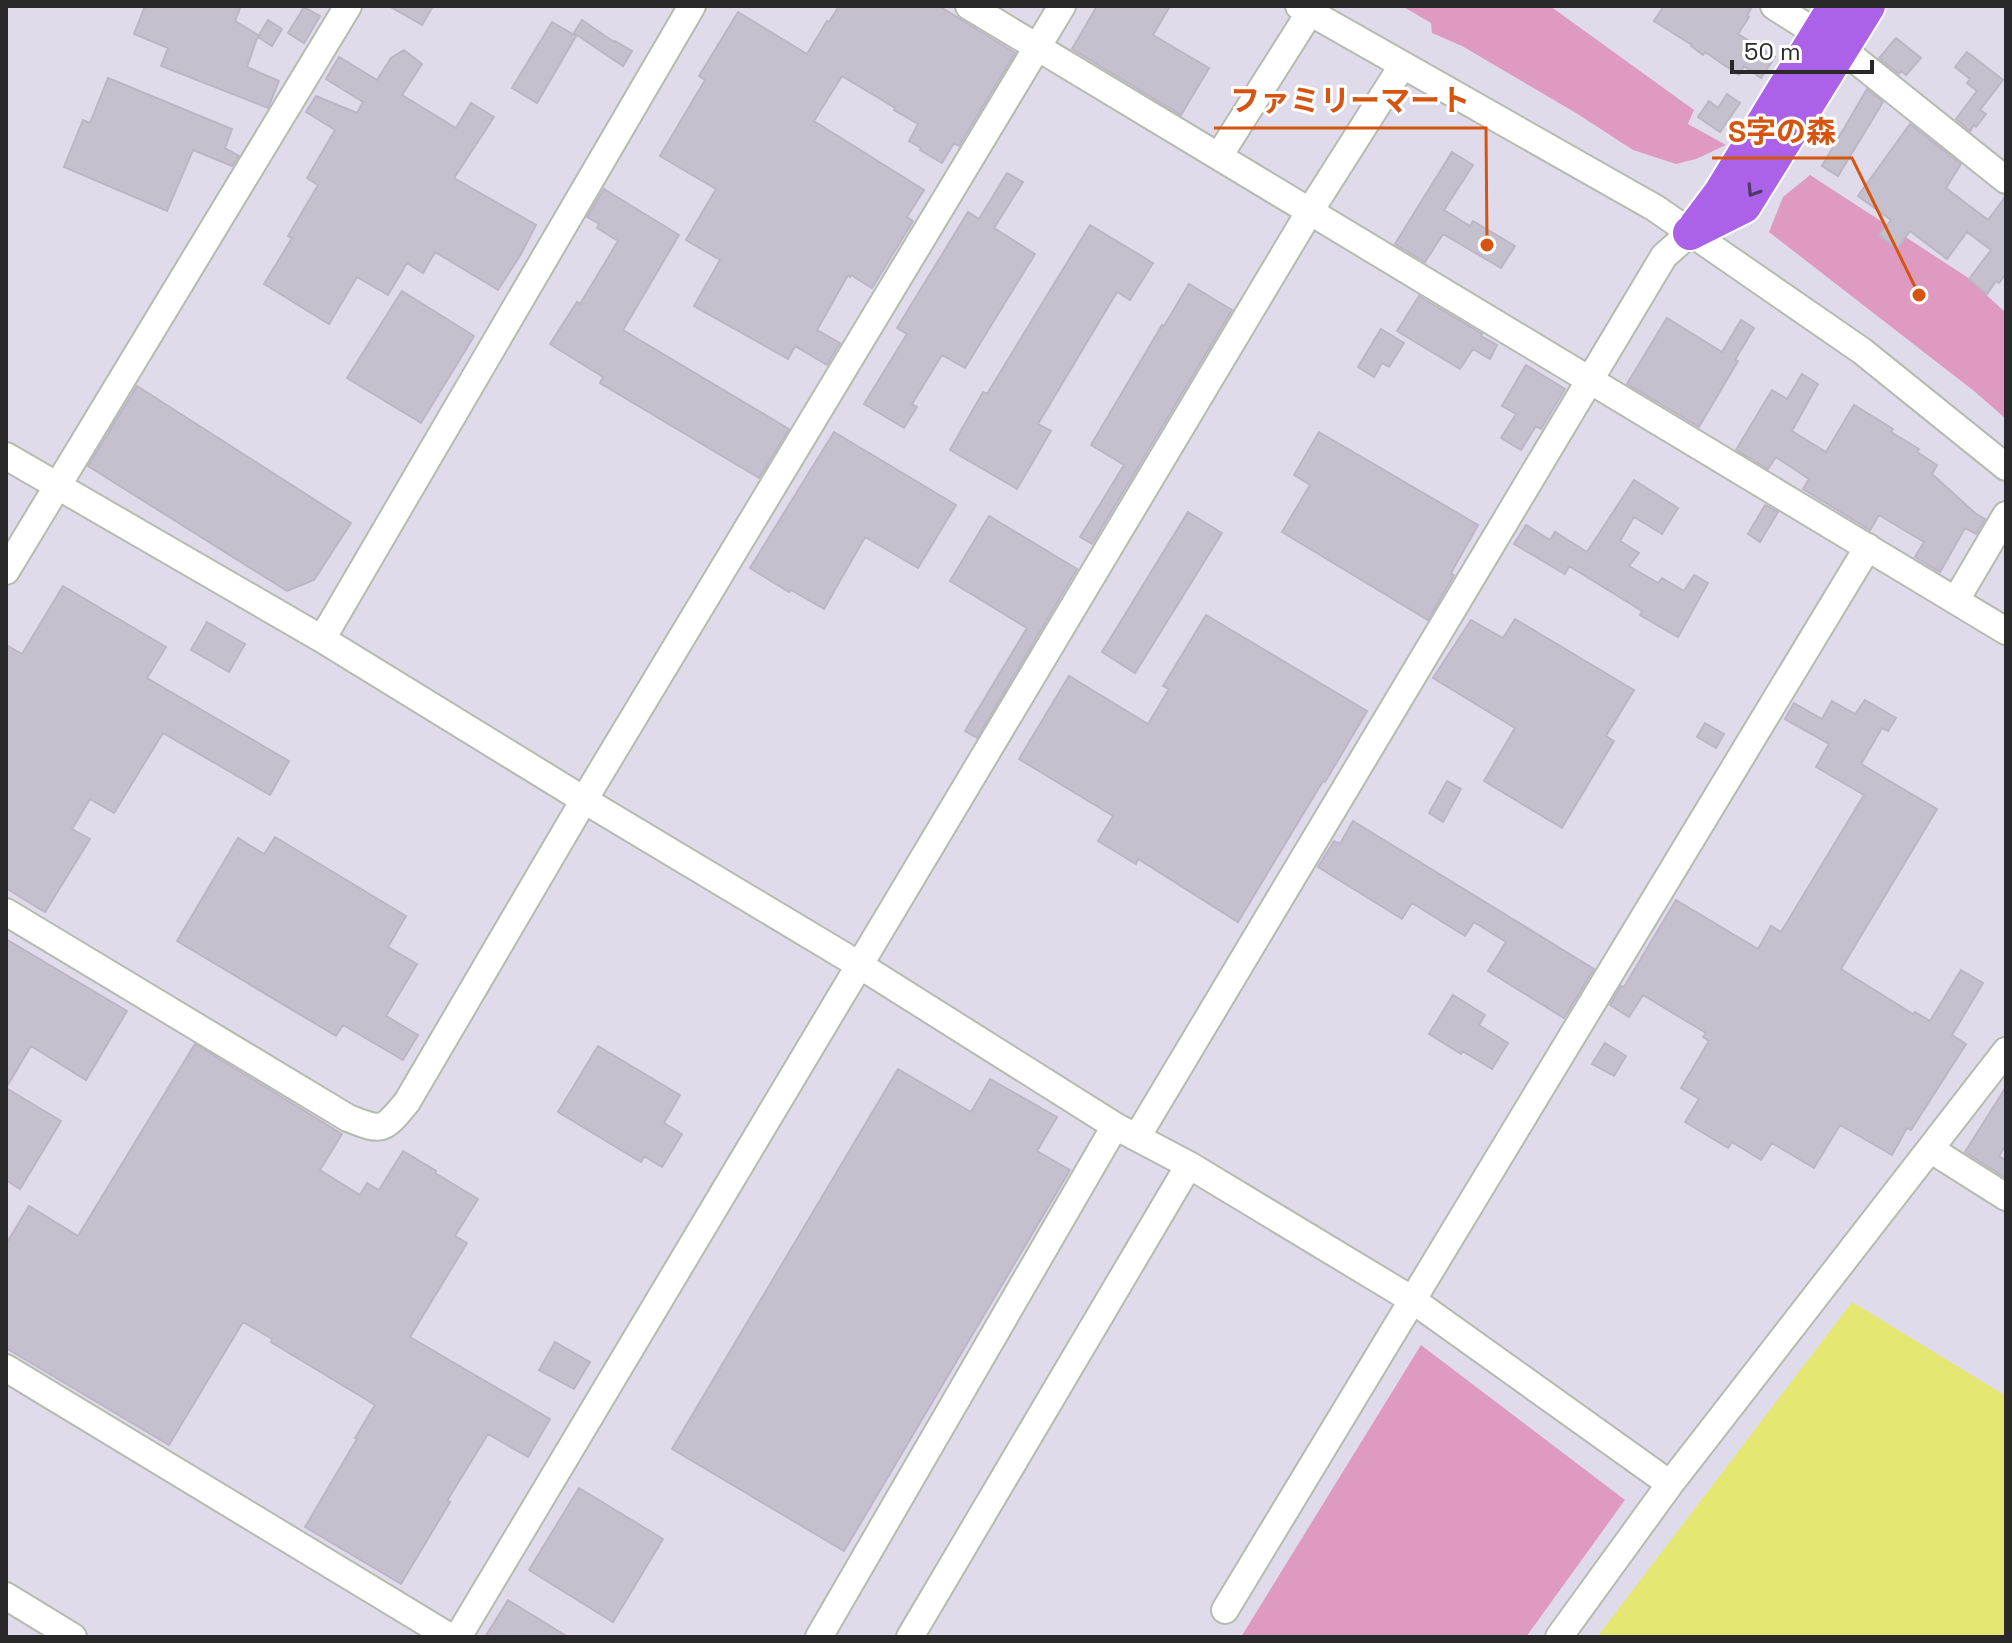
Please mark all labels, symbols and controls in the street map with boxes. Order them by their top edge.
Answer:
scale bar [1732,24,1872,74]
text: 50 m [1744,36,1801,67]
callout: ファミリーマート [1214,74,1486,128]
text: ファミリーマート [1230,81,1470,120]
callout: S字の森 [1712,104,1852,158]
text: S字の森 [1728,112,1836,151]
one-way arrow [1748,183,1763,197]

